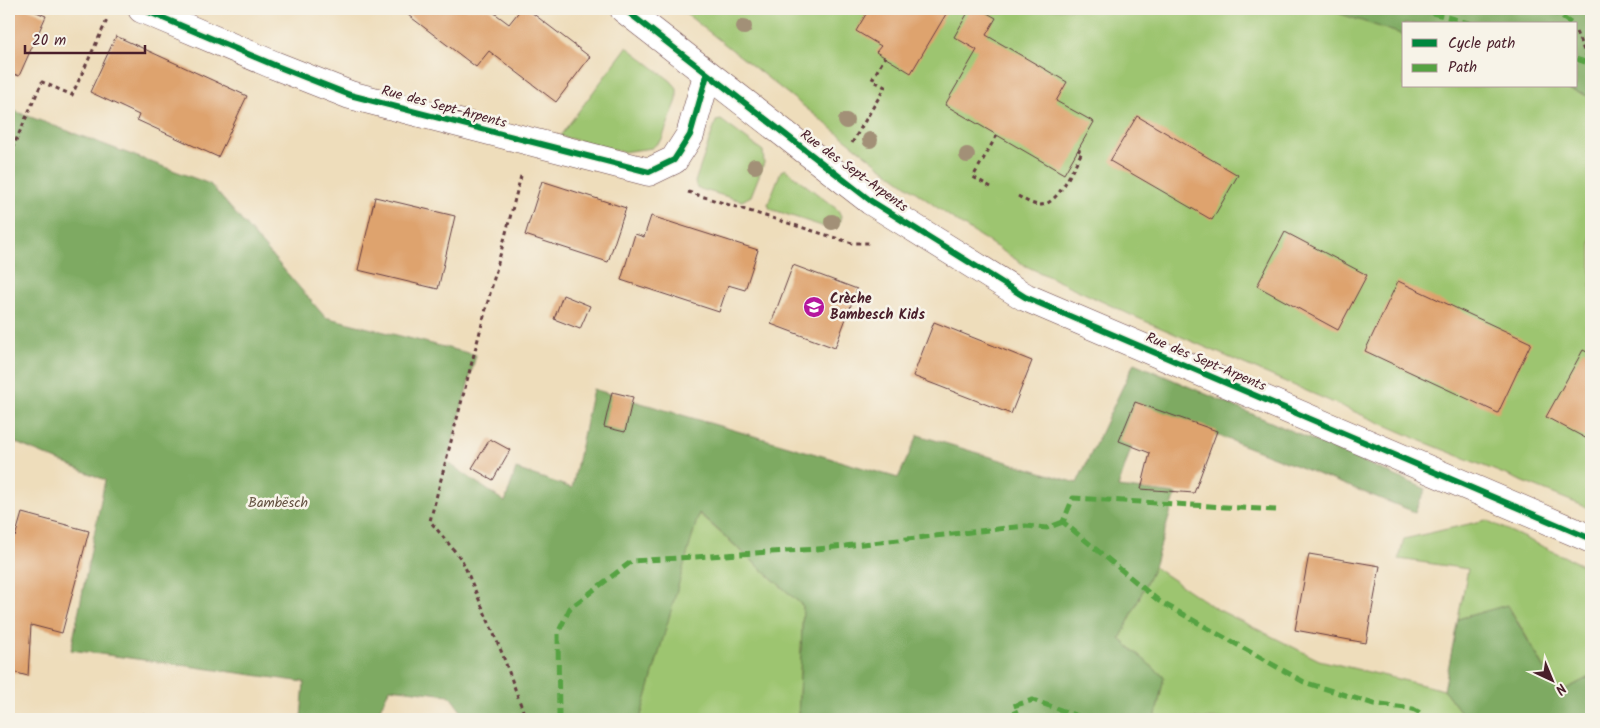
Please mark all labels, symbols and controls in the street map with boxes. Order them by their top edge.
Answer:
scale bar [25,22,145,54]
legend [1402,22,1578,88]
text: 20 m [32,29,66,53]
text: Cycle path [1448,32,1515,56]
text: Path [1448,56,1477,80]
street label: Rue des Sept-Arpents [379,80,509,134]
street label: Rue des Sept-Arpents [795,124,913,218]
place label: Crèche Bambesch Kids [830,288,925,326]
school or university icon: Crèche Bambesch Kids [802,295,826,319]
street label: Rue des Sept-Arpents [1142,327,1270,397]
park label: Bambësch [248,492,308,514]
north arrow [1528,656,1578,706]
text: N [1549,678,1571,700]

